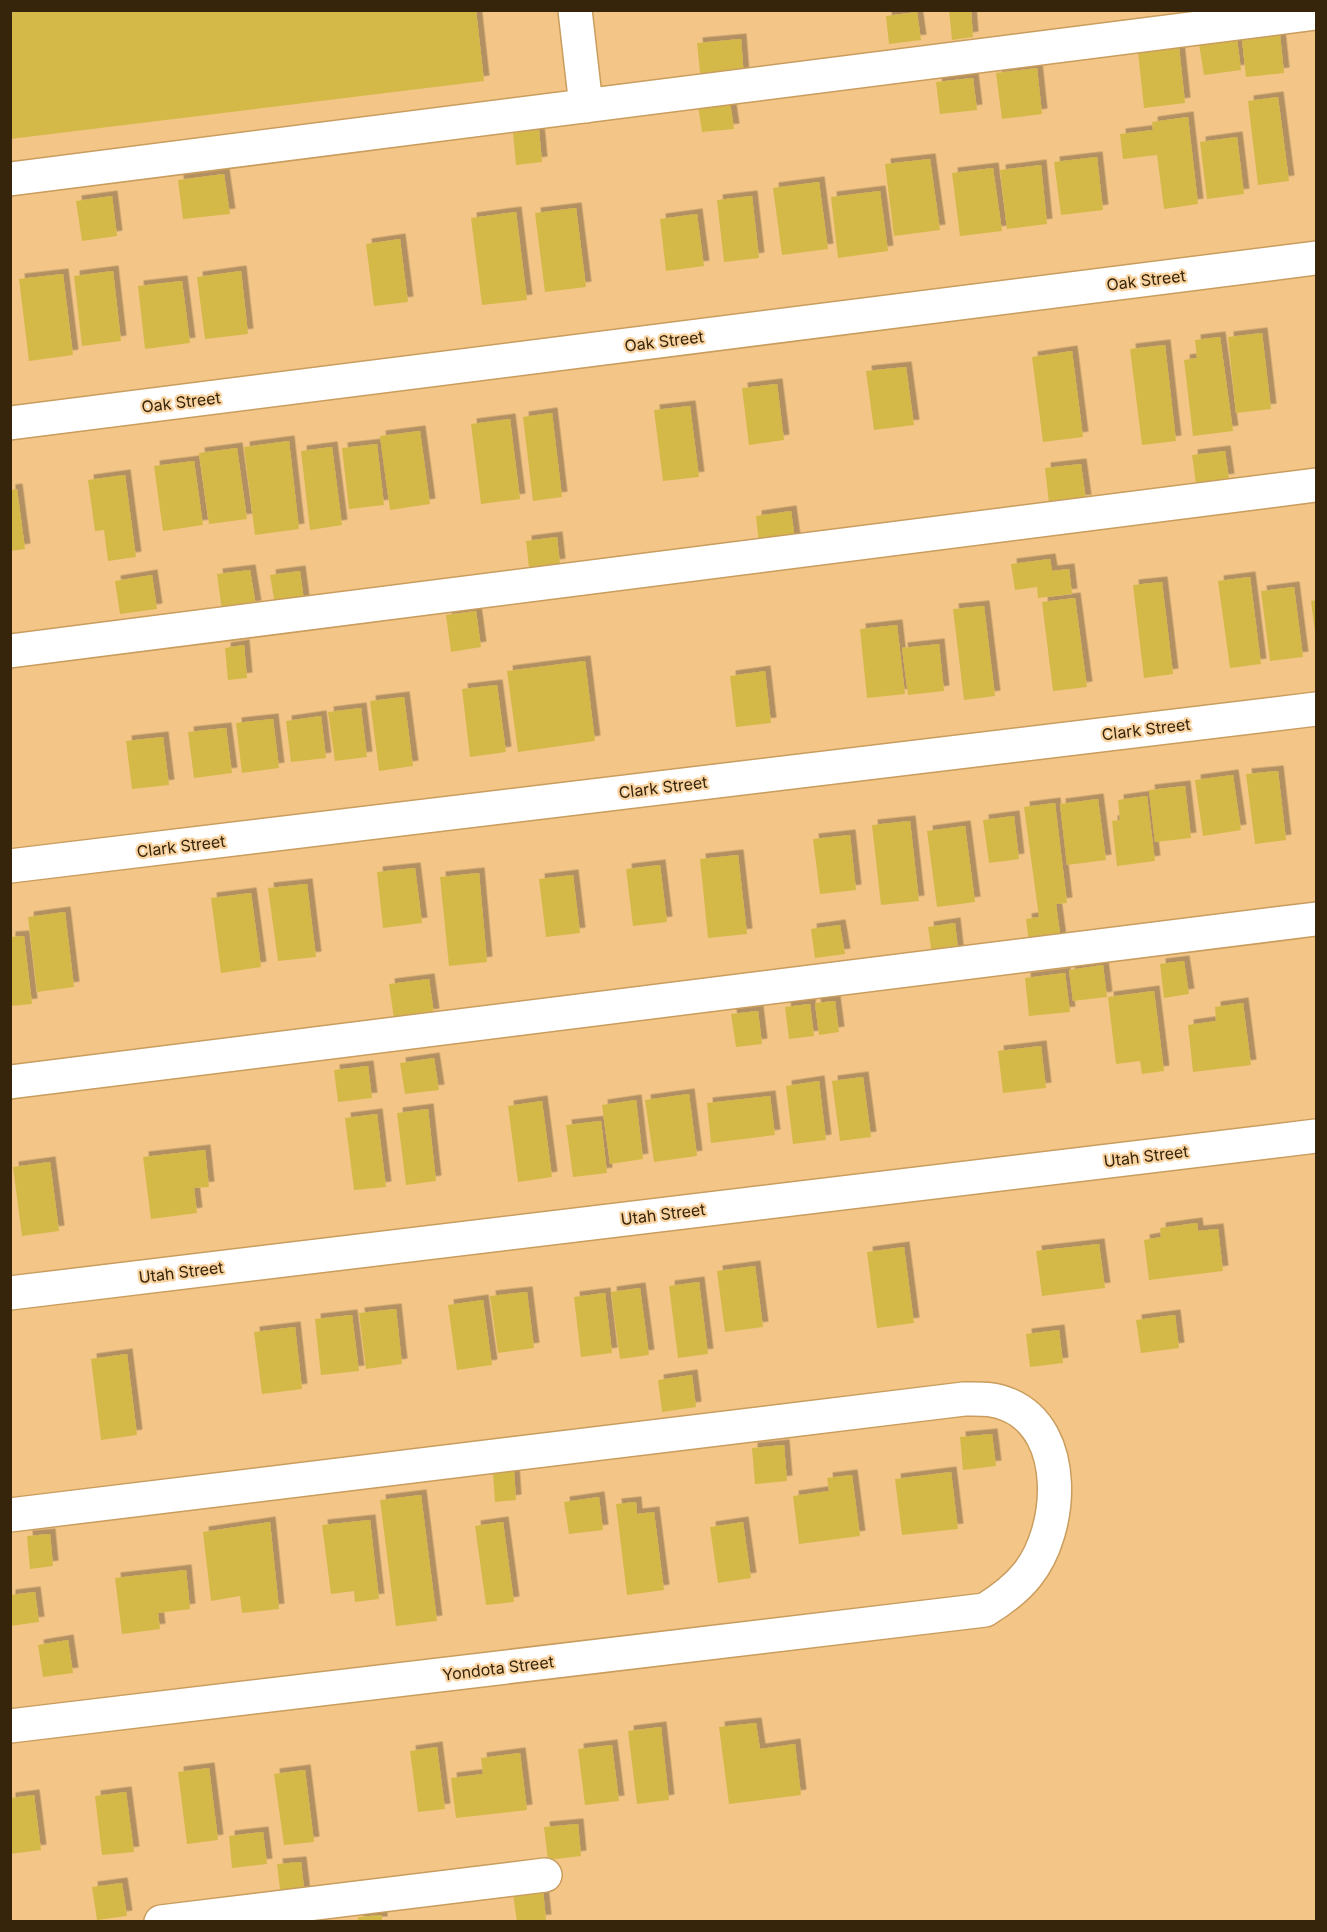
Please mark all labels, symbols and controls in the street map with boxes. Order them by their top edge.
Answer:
street label: Oak Street [1105,265,1187,295]
street label: Oak Street [623,326,705,356]
street label: Oak Street [140,387,222,417]
street label: Clark Street [1100,714,1192,744]
street label: Clark Street [617,772,709,802]
street label: Clark Street [135,831,227,861]
street label: Utah Street [1102,1141,1190,1171]
street label: Utah Street [619,1199,707,1229]
street label: Utah Street [137,1257,225,1287]
street label: Yondota Street [441,1651,555,1685]

